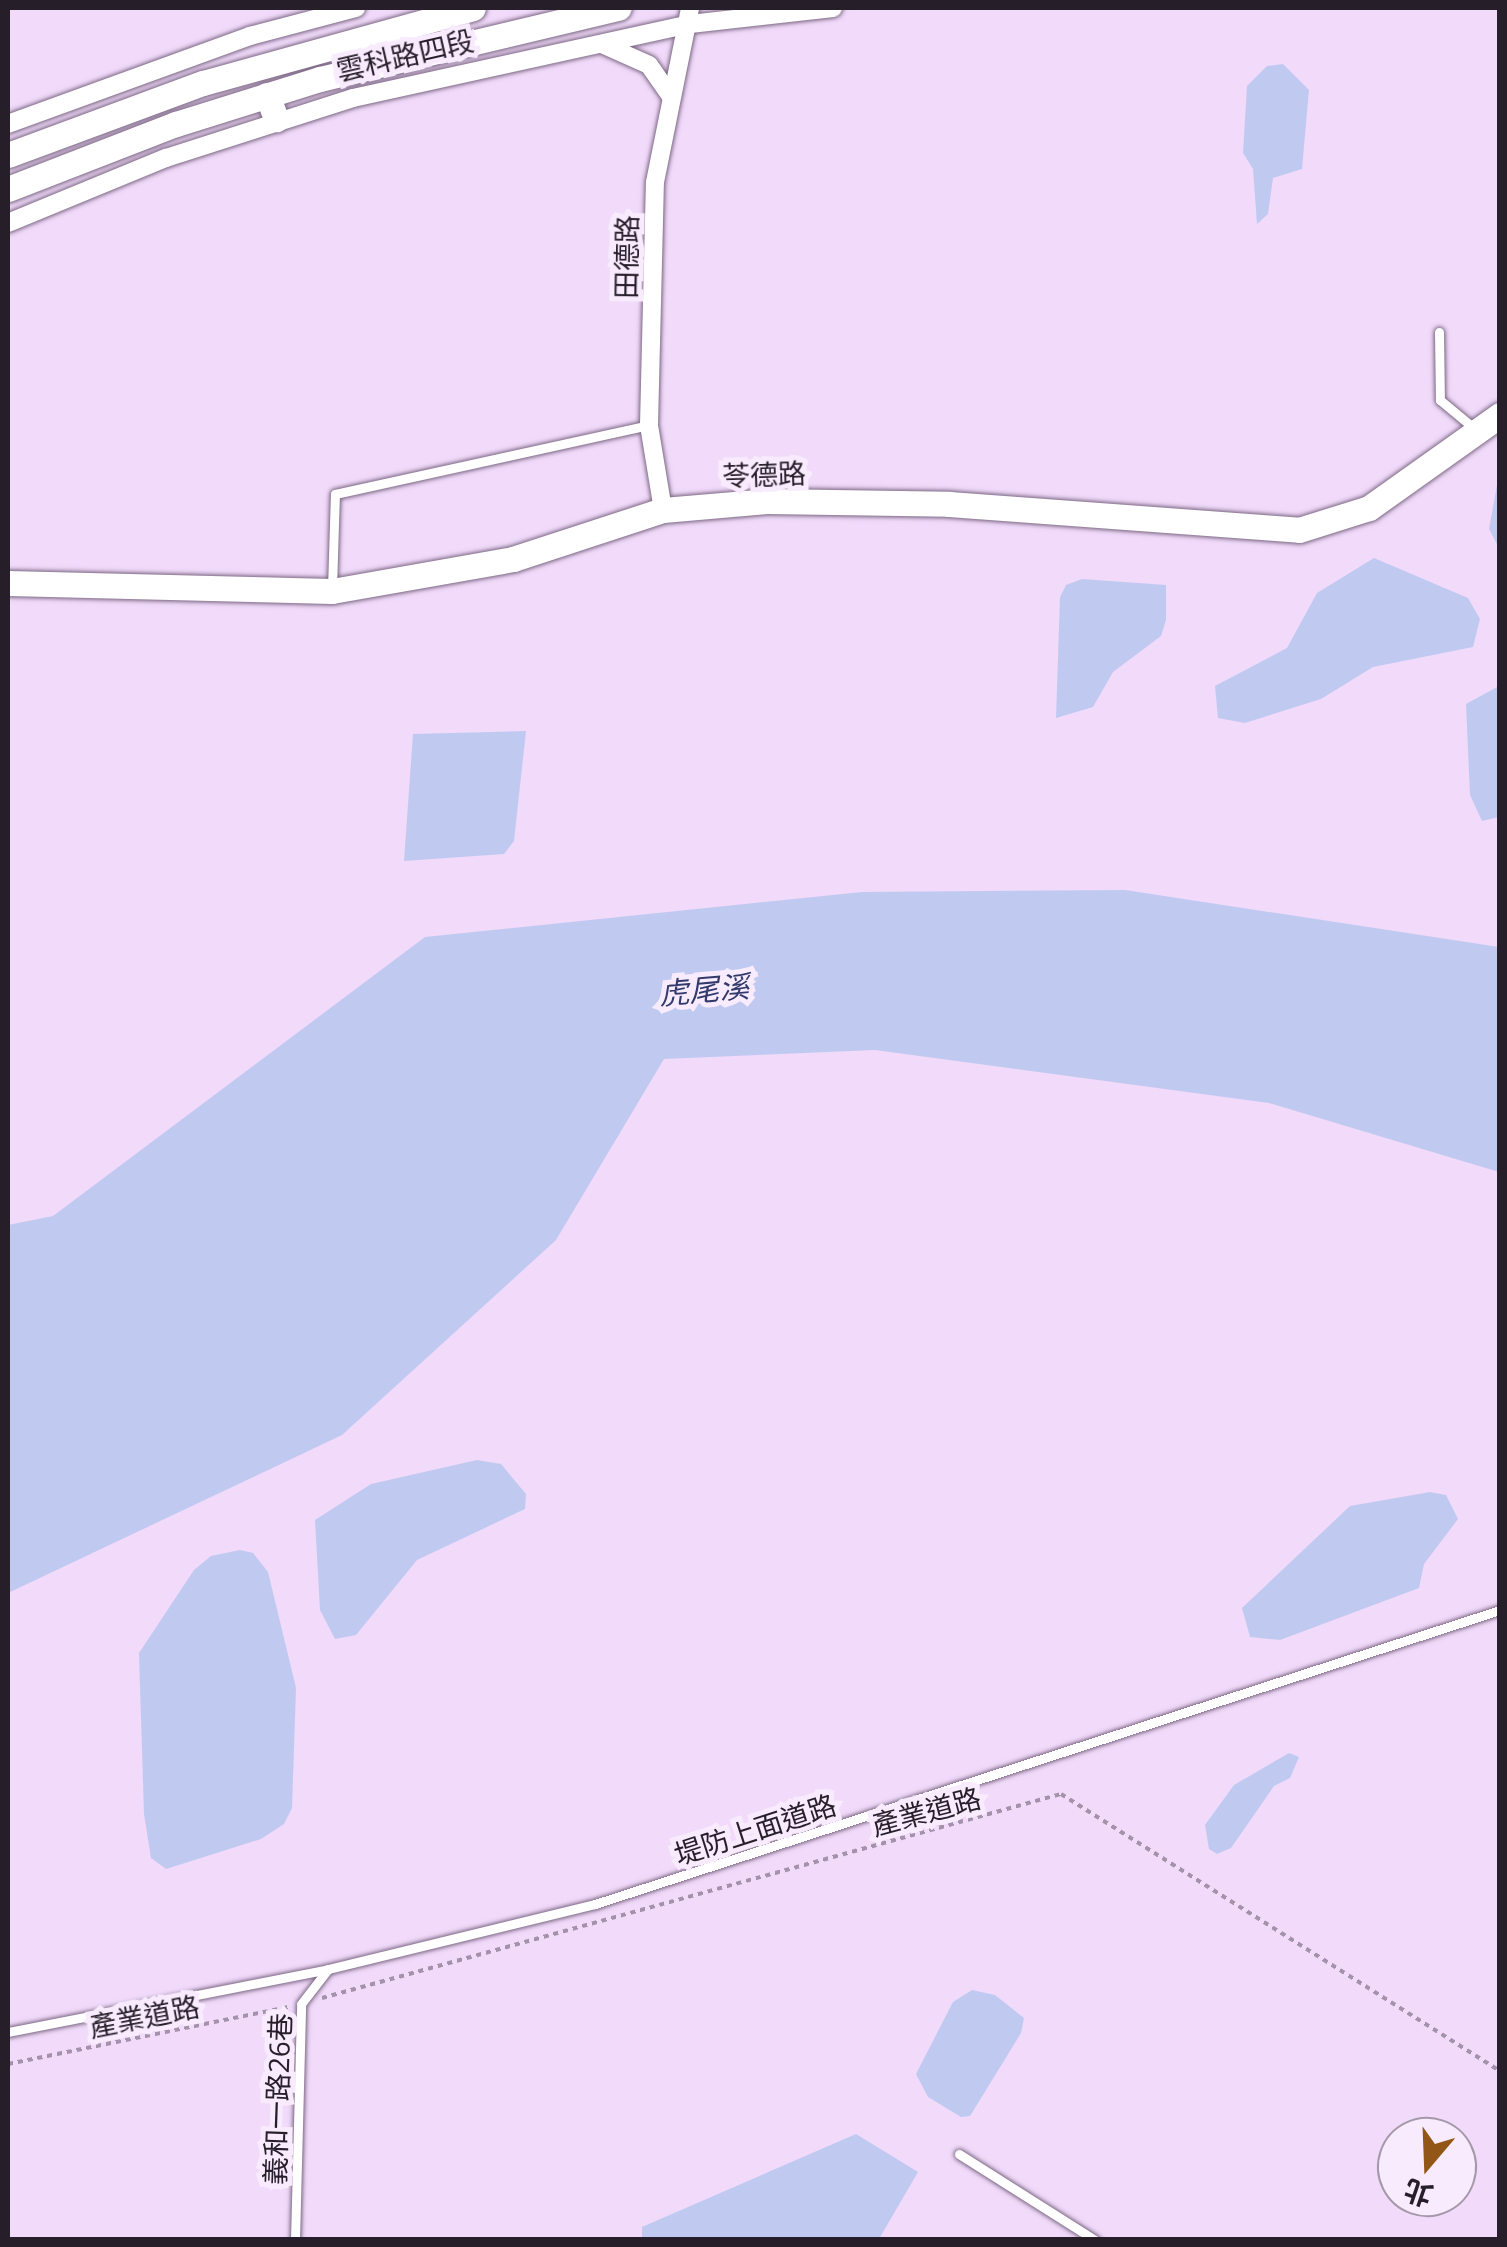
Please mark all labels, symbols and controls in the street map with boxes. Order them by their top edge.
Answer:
street label: 雲科路四段 [333,23,477,87]
street label: 田德路 [608,215,644,299]
street label: 苓德路 [721,456,807,492]
water label: 虎尾溪 [658,968,750,1012]
street label: 產業道路 [868,1780,984,1842]
street label: 堤防上面道路 [670,1787,840,1871]
street label: 產業道路 [86,1989,202,2043]
street label: 義和一路26巷 [257,2012,297,2186]
north arrow [1377,2117,1477,2217]
text: 北 [1398,2171,1437,2216]

